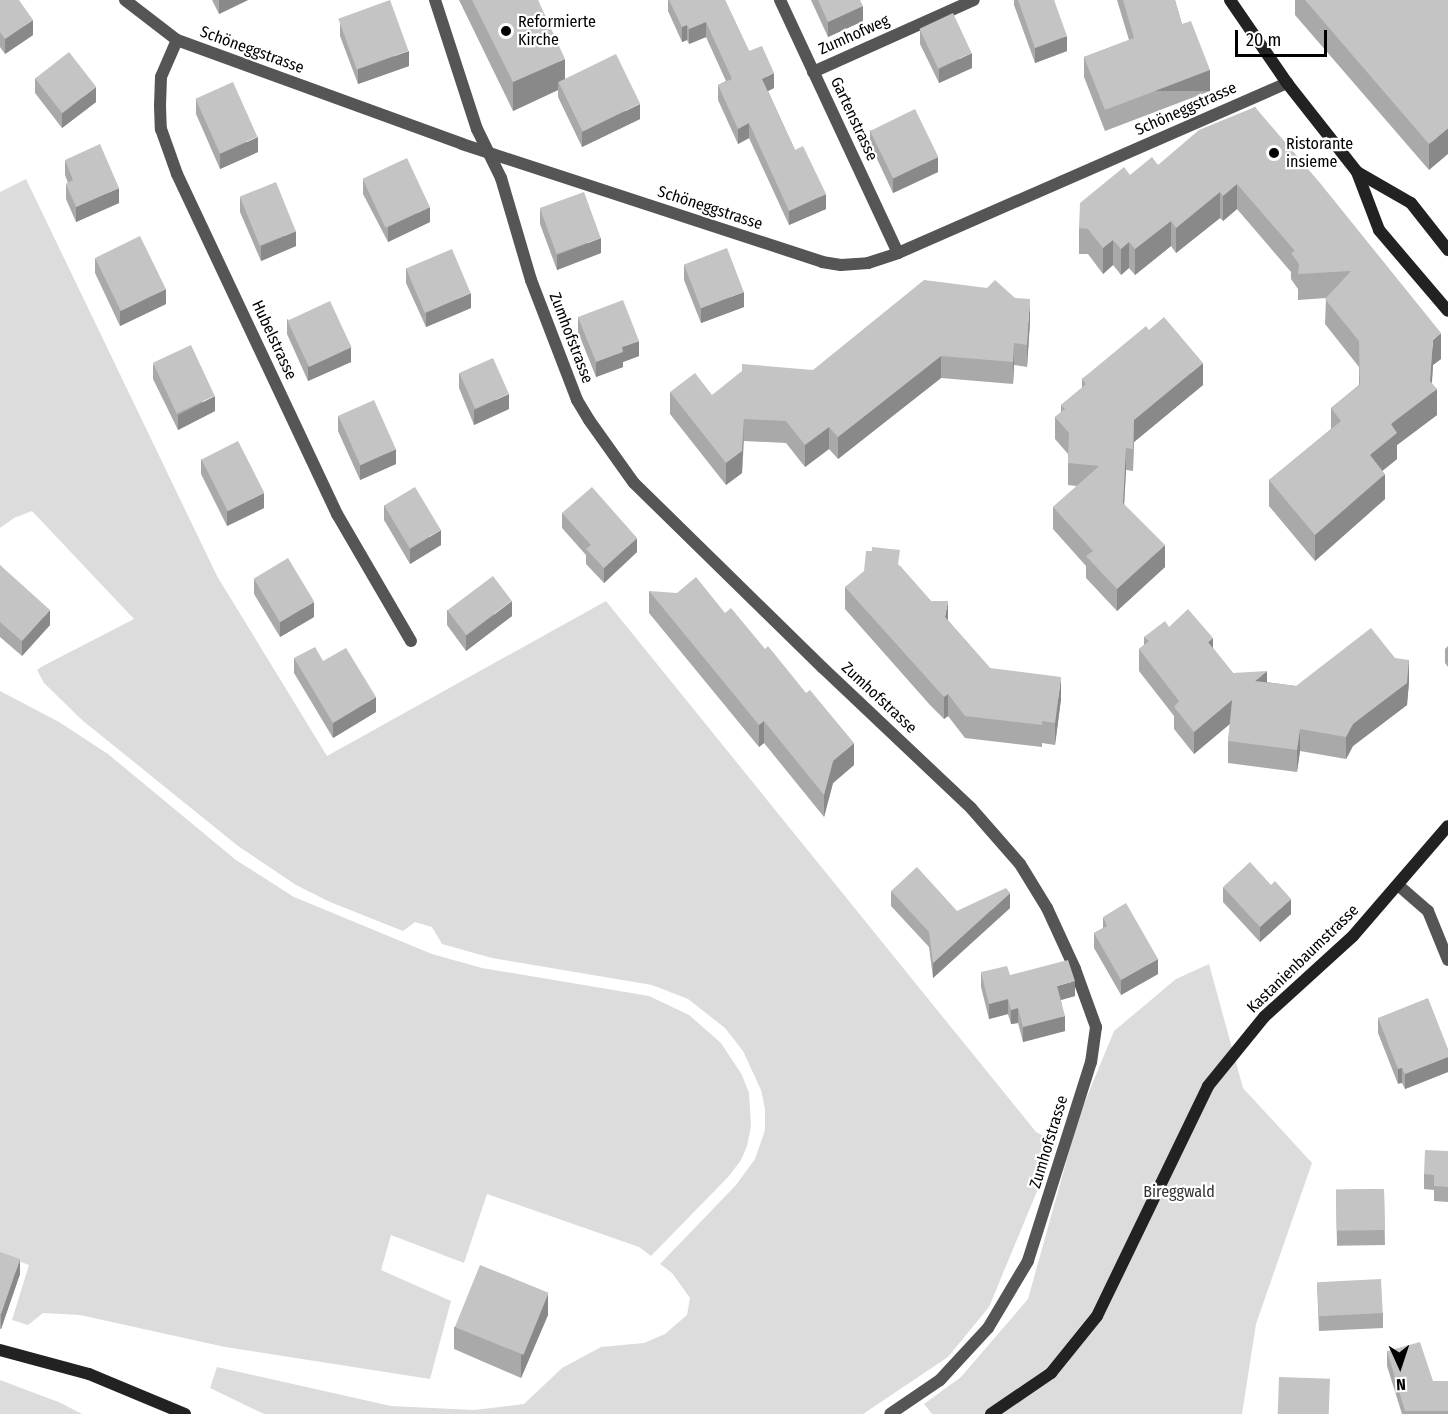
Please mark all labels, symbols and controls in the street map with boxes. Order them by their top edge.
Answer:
street label: Zumhofweg [816,11,892,59]
place label: Reformierte Kirche [518,12,596,50]
scale bar [1238,18,1330,56]
street label: Schöneggstrasse [197,22,307,78]
marker: Reformierte Kirche [499,24,513,38]
text: 20 m [1246,29,1281,51]
street label: Gartenstrasse [826,74,882,164]
street label: Schöneggstrasse [1132,78,1240,140]
place label: Ristorante insieme [1286,134,1353,172]
marker: Ristorante insieme [1267,146,1281,160]
street label: Schöneggstrasse [655,182,765,234]
street label: Zumhofstrasse [545,290,597,386]
street label: Hubelstrasse [247,297,301,383]
street label: Zumhofstrasse [837,658,921,738]
street label: Kastanienbaumstrasse [1243,901,1363,1017]
street label: Zumhofstrasse [1026,1093,1072,1191]
park label: Bireggwald [1143,1182,1215,1202]
north arrow [1370,1336,1430,1396]
text: N [1396,1375,1406,1394]

